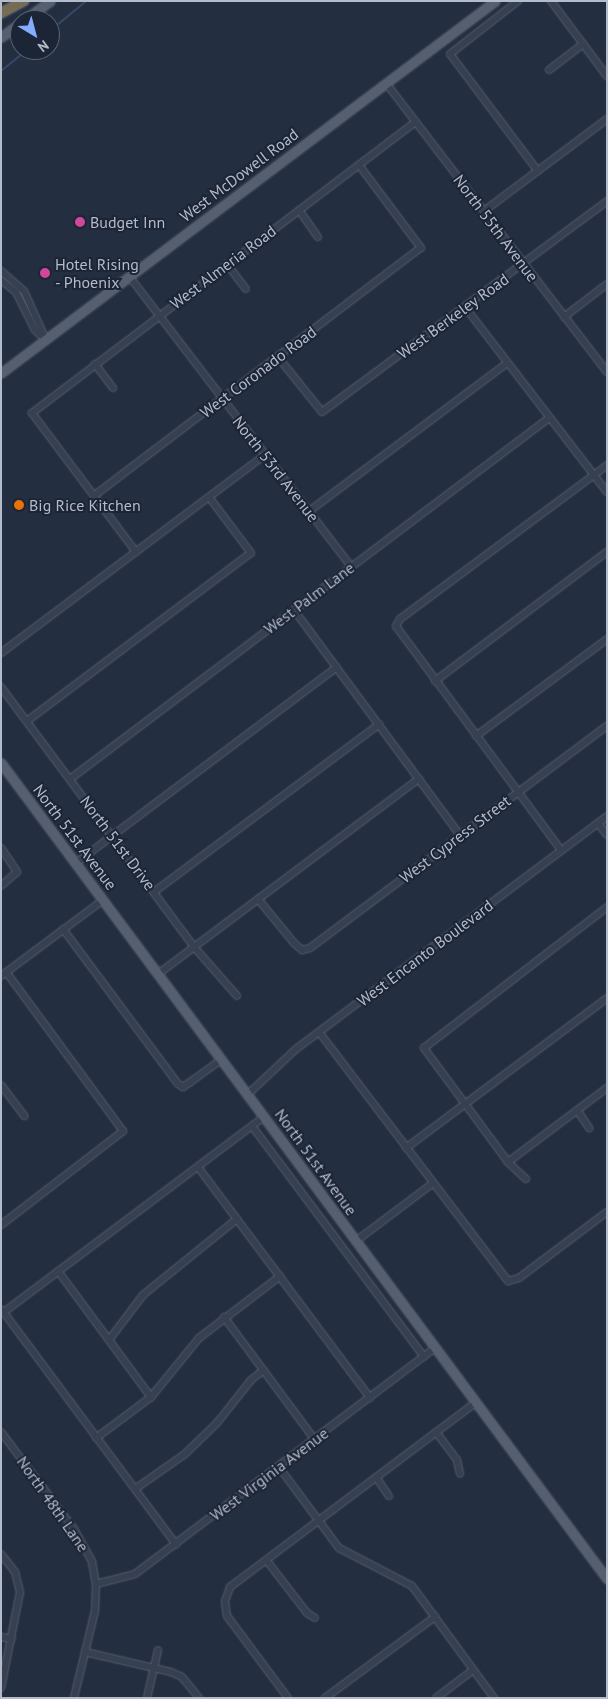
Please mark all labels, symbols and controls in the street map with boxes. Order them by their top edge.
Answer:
north arrow [10,10,60,60]
text: N [34,36,53,56]
street label: West McDowell Road [176,124,302,226]
street label: North 55th Avenue [449,170,543,286]
place label: Budget Inn [90,212,165,232]
marker: Budget Inn [74,216,86,228]
street label: West Almeria Road [166,221,280,313]
place label: Hotel Rising - Phoenix [55,254,139,292]
marker: Hotel Rising - Phoenix [39,267,51,279]
street label: West Berkeley Road [393,269,513,363]
street label: West Coronado Road [196,322,320,422]
street label: North 53rd Avenue [229,412,323,526]
place label: Big Rice Kitchen [29,495,141,515]
marker: Big Rice Kitchen [13,499,25,511]
street label: West Palm Lane [260,558,358,638]
street label: North 51st Avenue [29,780,121,894]
street label: West Cypress Street [396,791,514,887]
street label: North 51st Drive [76,792,160,894]
street label: West Encanto Boulevard [353,896,497,1010]
street label: North 51st Avenue [271,1105,361,1219]
street label: West Virginia Avenue [206,1423,332,1525]
street label: North 48th Lane [13,1452,93,1556]

